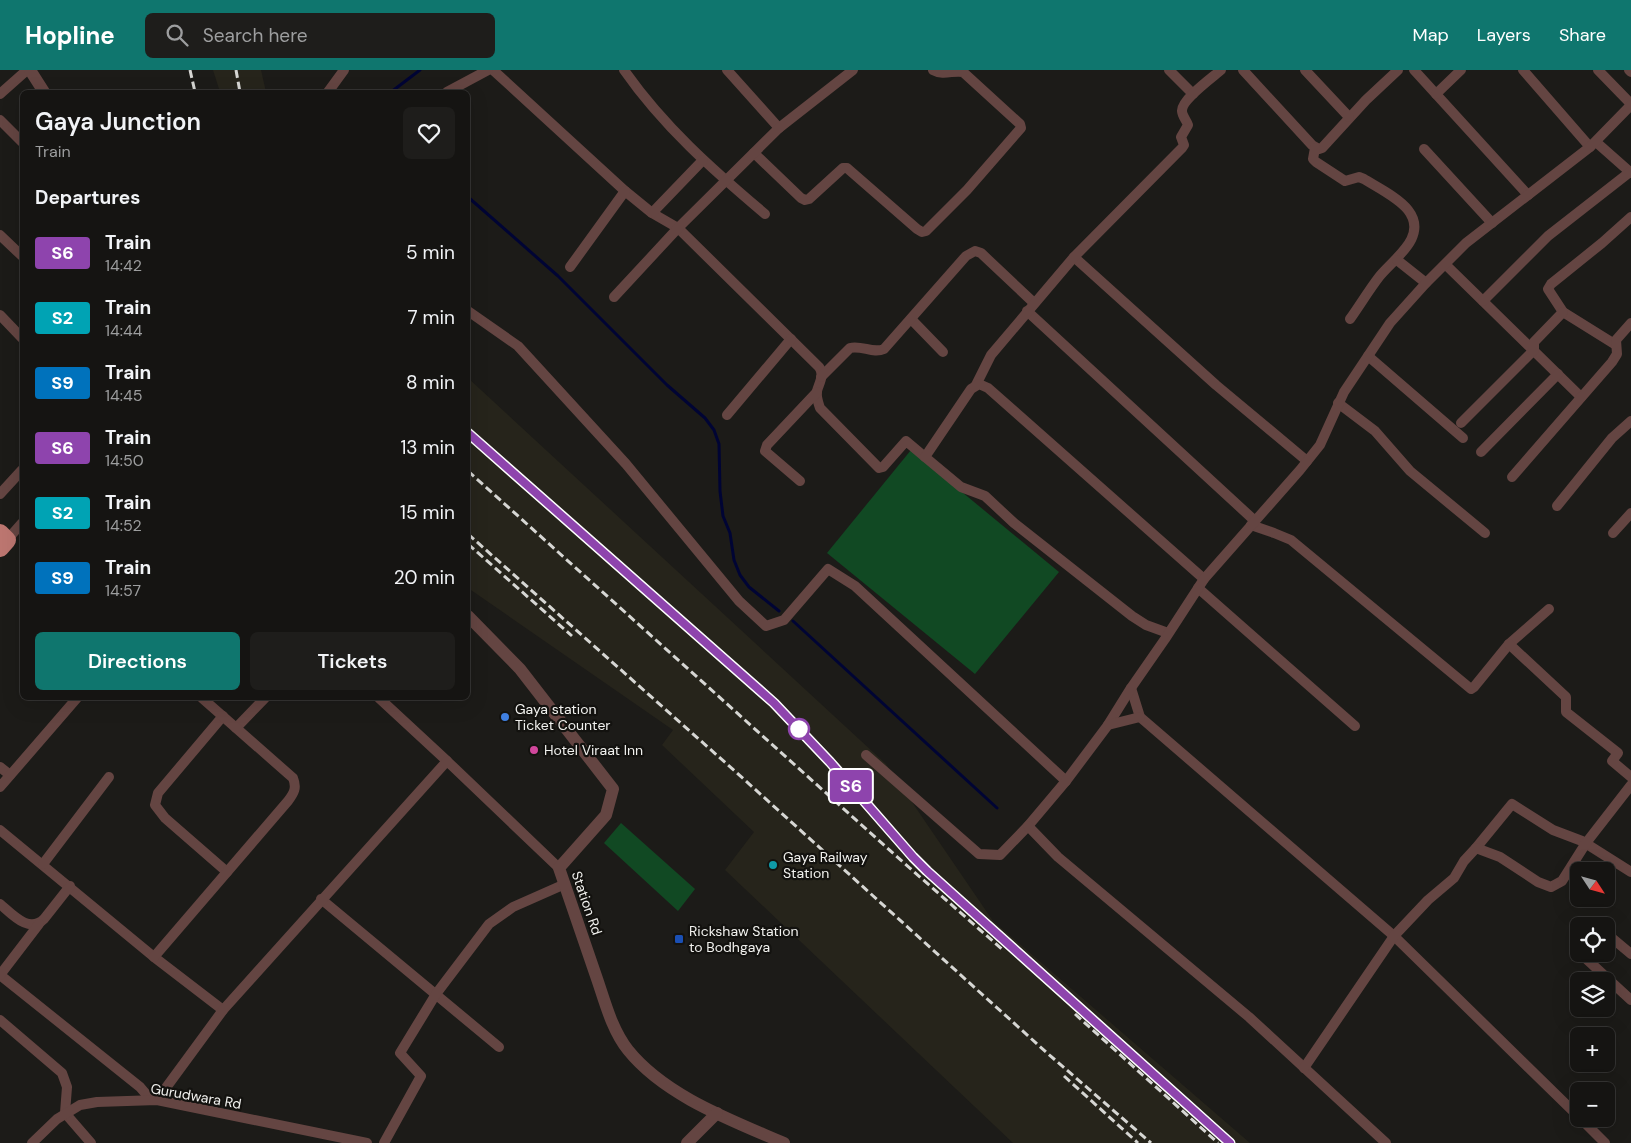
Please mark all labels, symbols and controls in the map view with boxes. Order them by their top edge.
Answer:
search box [145,13,495,58]
text: Hopline [25,20,115,51]
icon: search [163,21,191,49]
text: Search here [203,23,308,48]
text: Map [1413,23,1449,47]
text: Layers [1477,23,1531,47]
text: Share [1559,23,1606,47]
text: Gaya Junction [35,106,201,137]
button: heart [403,107,455,159]
text: Train [35,141,71,162]
text: Departures [35,185,140,210]
text: Train [105,230,151,255]
text: 5 min [406,240,455,265]
text: S6 [51,241,74,265]
text: 14:42 [105,255,142,276]
text: Train [105,295,151,320]
text: 7 min [407,305,455,330]
text: S2 [52,306,73,330]
text: 14:44 [105,320,142,341]
text: Train [105,360,151,385]
text: 8 min [406,370,455,395]
text: S9 [51,371,74,395]
text: 14:45 [105,385,142,406]
text: Train [105,425,151,450]
text: 13 min [400,435,455,460]
text: S6 [51,436,74,460]
text: 14:50 [105,450,144,471]
text: Train [105,490,151,515]
text: 15 min [400,500,455,525]
text: S2 [52,501,73,525]
text: 14:52 [105,515,142,536]
text: Train [105,555,151,580]
text: 20 min [394,565,455,590]
text: S9 [51,566,74,590]
text: 14:57 [105,580,141,601]
button: Directions [35,632,240,690]
button: Tickets [250,632,455,690]
place label: Gaya station Ticket Counter [515,700,611,734]
marker: Gaya station Ticket Counter [499,711,511,723]
unlabelled marker [788,718,810,740]
place label: Hotel Viraat Inn [544,741,643,759]
marker: Hotel Viraat Inn [528,744,540,756]
line badge: S6 [828,770,874,802]
text: S6 [840,774,862,798]
place label: Gaya Railway Station [783,848,868,882]
marker: Gaya Railway Station [767,859,779,871]
north arrow [1570,862,1615,908]
map controls [1570,862,1615,1127]
street label: Station Rd [568,869,606,937]
button: locate [1570,917,1615,962]
place label: Rickshaw Station to Bodhgaya [689,922,799,956]
marker: Rickshaw Station to Bodhgaya [673,933,685,945]
button: layers [1570,972,1615,1017]
button: + [1570,1027,1615,1072]
street label: Gurudwara Rd [149,1079,243,1113]
button: − [1570,1082,1615,1127]

